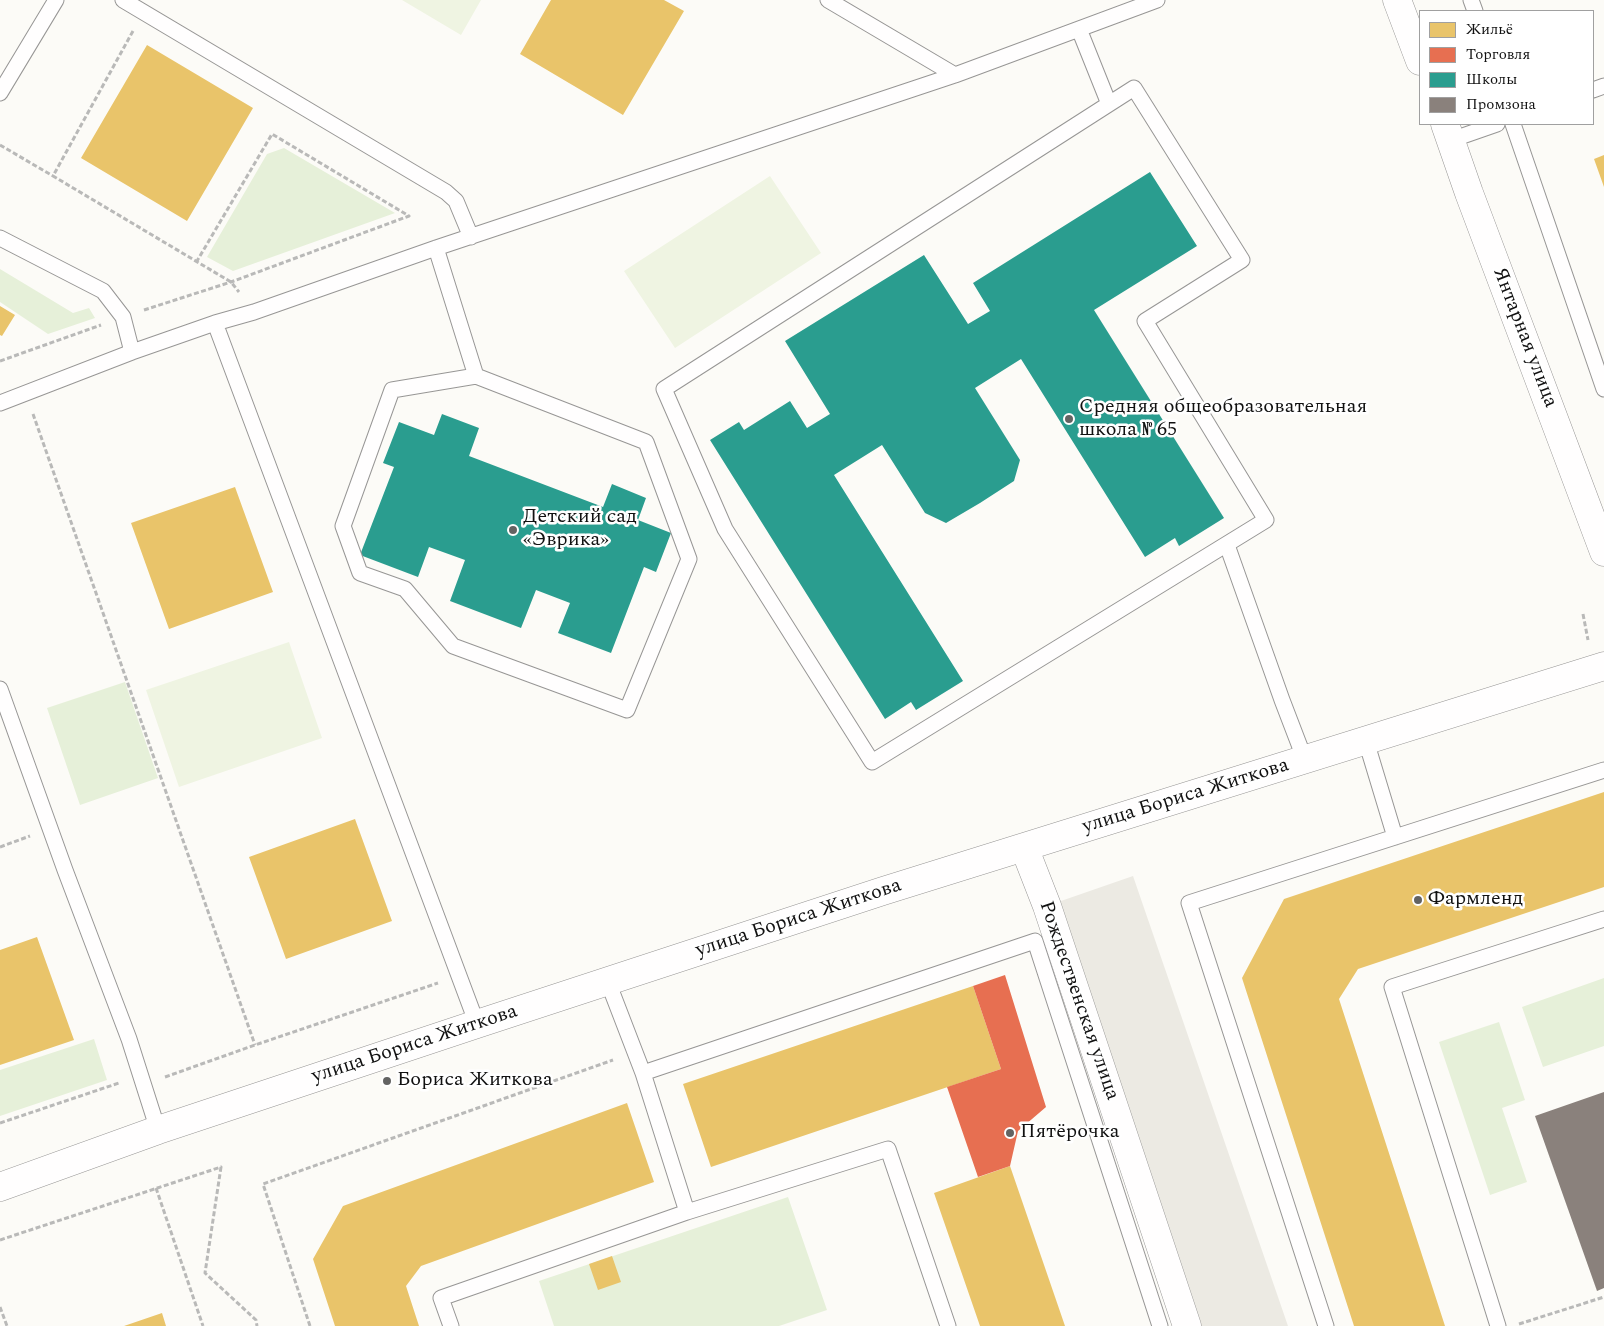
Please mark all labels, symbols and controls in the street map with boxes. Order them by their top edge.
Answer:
legend [1419,10,1594,125]
text: Жильё [1466,18,1513,41]
text: Торговля [1466,43,1530,66]
text: Школы [1466,68,1517,91]
text: Промзона [1466,93,1536,116]
street label: Янтарная улица [1486,265,1562,411]
place label: Средняя общеобразовательная школа № 65 [1079,396,1367,443]
marker: Средняя общеобразовательная школа № 65 [1063,413,1075,425]
place label: Детский сад «Эврика» [523,506,637,553]
marker: Детский сад «Эврика» [507,524,519,536]
street label: улица Бориса Житкова [1080,754,1292,840]
street label: улица Бориса Житкова [693,874,905,964]
place label: Фармленд [1428,888,1523,912]
marker: Фармленд [1412,894,1424,906]
street label: Рождественская улица [1033,898,1123,1104]
street label: улица Бориса Житкова [309,1000,521,1090]
place label: Бориса Житкова [397,1069,553,1093]
marker: Бориса Житкова [381,1075,393,1087]
place label: Пятёрочка [1020,1121,1120,1145]
marker: Пятёрочка [1004,1127,1016,1139]

